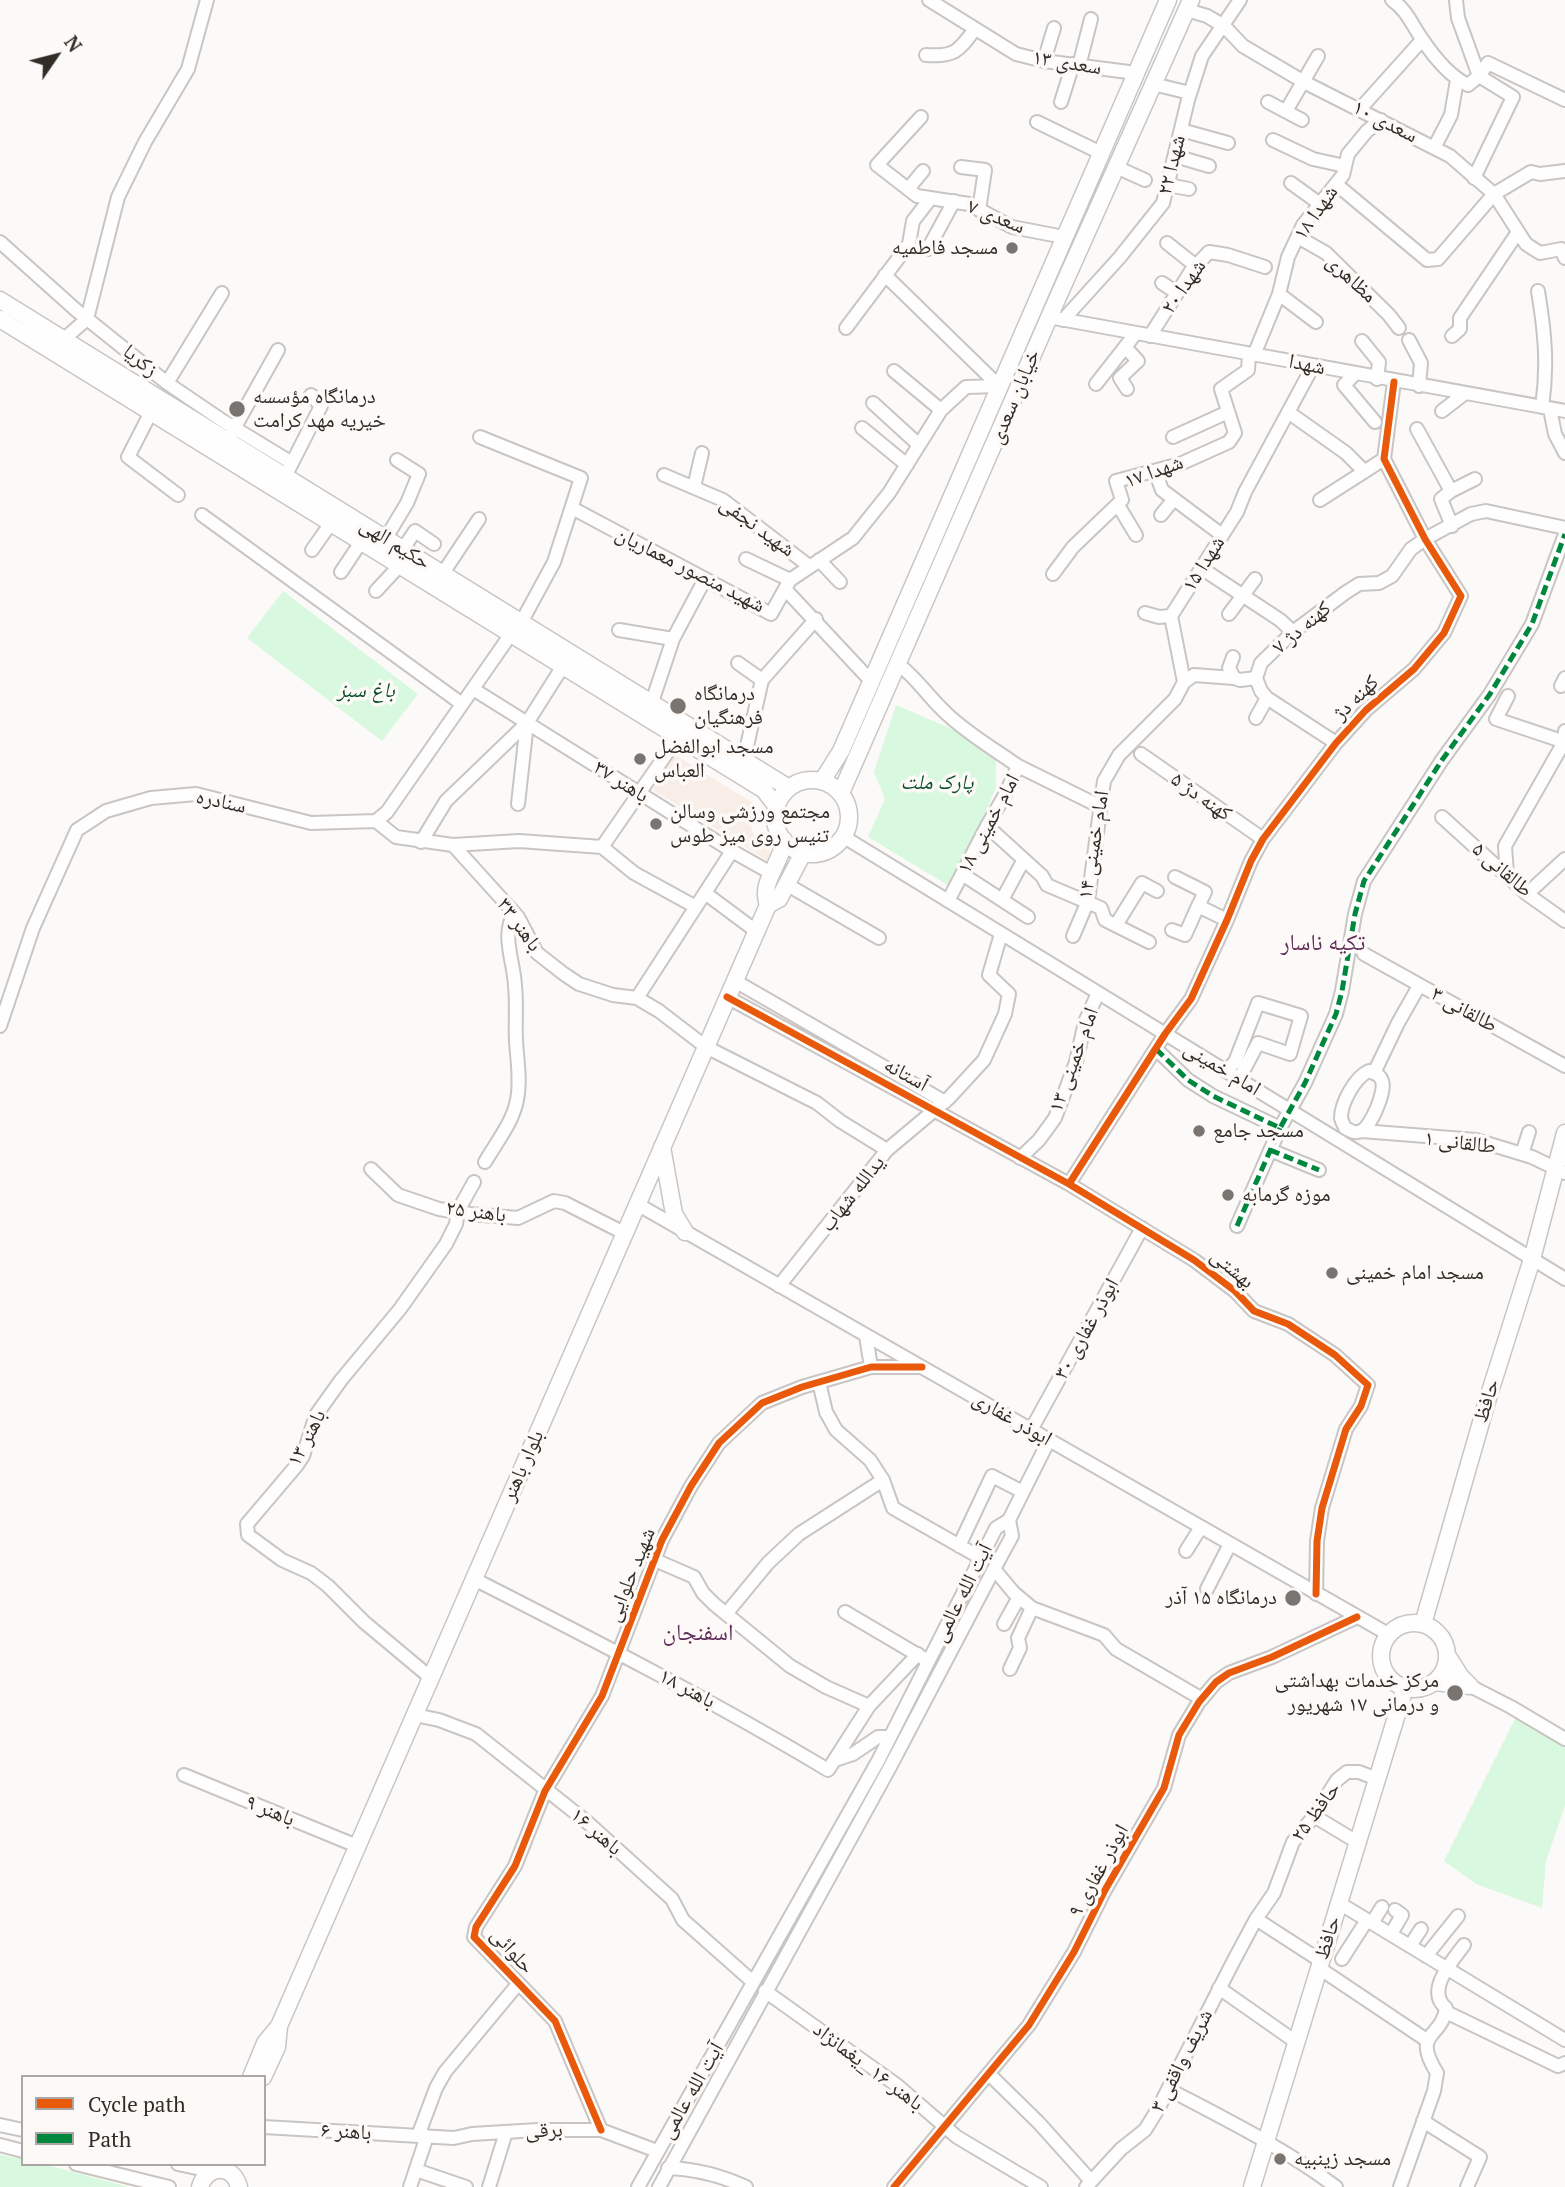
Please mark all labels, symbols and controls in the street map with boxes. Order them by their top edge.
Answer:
north arrow [21,21,91,91]
text: N [59,31,88,57]
street label: سعدی ۱۳ [1031,45,1103,81]
street label: سعدی ۱۰ [1348,95,1422,149]
street label: شهدا ۲۲ [1152,132,1192,198]
street label: شهدا ۱۸ [1288,181,1344,245]
street label: سعدی ۷ [963,194,1029,240]
place label: مسجد فاطمیه [892,235,998,261]
marker: مسجد فاطمیه [1004,240,1020,256]
street label: مظاهری [1320,249,1382,309]
street label: شهدا ۲۰ [1156,255,1212,319]
street label: زکریا [117,339,163,383]
street label: خیابان سعدی [984,346,1046,448]
street label: شهدا [1287,349,1327,381]
place label: درمانگاه مؤسسه خیریه مهد کرامت [253,384,386,434]
marker: درمانگاه مؤسسه خیریه مهد کرامت [227,399,247,419]
street label: شهدا ۱۷ [1121,450,1187,494]
street label: شهید نجفی [715,491,799,563]
street label: حکیم الهی [355,512,435,576]
street label: شهید منصور معماریان [611,521,769,619]
street label: شهدا ۱۵ [1177,532,1231,596]
street label: کهنه دژ ۷ [1268,596,1336,660]
street label: کهنه دژ [1328,670,1384,726]
park label: باغ سبز [337,678,395,704]
place label: درمانگاه فرهنگیان [694,681,763,731]
marker: درمانگاه فرهنگیان [668,696,688,716]
place label: مسجد ابوالفضل العباس [654,734,773,784]
marker: مسجد ابوالفضل العباس [632,751,648,767]
street label: باهنر ۳۷ [589,755,653,809]
street label: کهنه دژ ۵ [1166,767,1236,827]
park label: پارک ملت [901,770,973,796]
street label: امام خمینی ۱۸ [952,770,1026,878]
street label: سنادره [194,784,248,820]
street label: امام خمینی ۱۴ [1073,789,1115,901]
place label: مجتمع ورزشی وسالن تنیس روی میز طوس [670,799,830,849]
marker: مجتمع ورزشی وسالن تنیس روی میز طوس [648,816,664,832]
street label: طالقانی ۵ [1467,837,1537,903]
street label: باهنر ۳۳ [491,893,547,957]
district label: تکیه ناسار [1281,929,1365,957]
street label: طالقانی ۳ [1426,982,1502,1038]
street label: امام خمینی ۱۳ [1043,1004,1105,1116]
street label: امام خمینی [1179,1036,1265,1102]
street label: آستانه [879,1053,933,1097]
place label: مسجد جامع [1213,1118,1304,1144]
marker: مسجد جامع [1191,1123,1207,1139]
street label: طالقانی ۱ [1423,1126,1497,1160]
street label: یدالله شهاب [815,1151,891,1237]
place label: موزه گرمابه [1242,1182,1331,1208]
marker: موزه گرمابه [1220,1187,1236,1203]
street label: باهنر ۲۵ [445,1196,507,1228]
street label: بهشتی [1205,1243,1259,1295]
place label: مسجد امام خمینی [1346,1260,1484,1286]
marker: مسجد امام خمینی [1324,1265,1340,1281]
street label: ابوذر غفاری ۳۰ [1049,1274,1125,1384]
street label: حافظ [1469,1376,1505,1426]
street label: ابوذر غفاری [968,1386,1056,1452]
street label: باهنر ۱۳ [282,1405,332,1471]
street label: بلوار باهنر [496,1426,550,1506]
street label: شهید حلوایی [601,1524,661,1626]
street label: آیت الله عالمی [927,1540,999,1646]
place label: درمانگاه ۱۵ آذر [1165,1585,1277,1611]
marker: درمانگاه ۱۵ آذر [1283,1588,1303,1608]
district label: اسفنجان [663,1619,733,1647]
street label: باهنر ۱۸ [654,1664,720,1714]
place label: مرکز خدمات بهداشتی و درمانی ۱۷ شهریور [1275,1668,1439,1718]
marker: مرکز خدمات بهداشتی و درمانی ۱۷ شهریور [1445,1683,1465,1703]
street label: حافظ ۲۵ [1286,1777,1346,1847]
street label: باهنر ۹ [242,1790,298,1832]
street label: باهنر ۱۶ [565,1803,627,1861]
street label: ابوذر غفاری ۹ [1063,1820,1135,1922]
street label: حافظ [1310,1913,1346,1963]
street label: حلوائی [485,1923,539,1979]
street label: شریف واقفی ۳ [1145,2005,1219,2117]
street label: باهنر ۱۶ _یغمانژاد [808,2017,928,2117]
street label: آیت الله عالمی [654,2038,730,2144]
legend [21,2075,266,2166]
text: Cycle path [88,2090,186,2118]
street label: باهنر ۶ [320,2118,372,2146]
street label: برقی [525,2118,563,2144]
text: Path [88,2125,131,2153]
place label: مسجد زینبیه [1294,2146,1391,2172]
marker: مسجد زینبیه [1272,2151,1288,2167]

